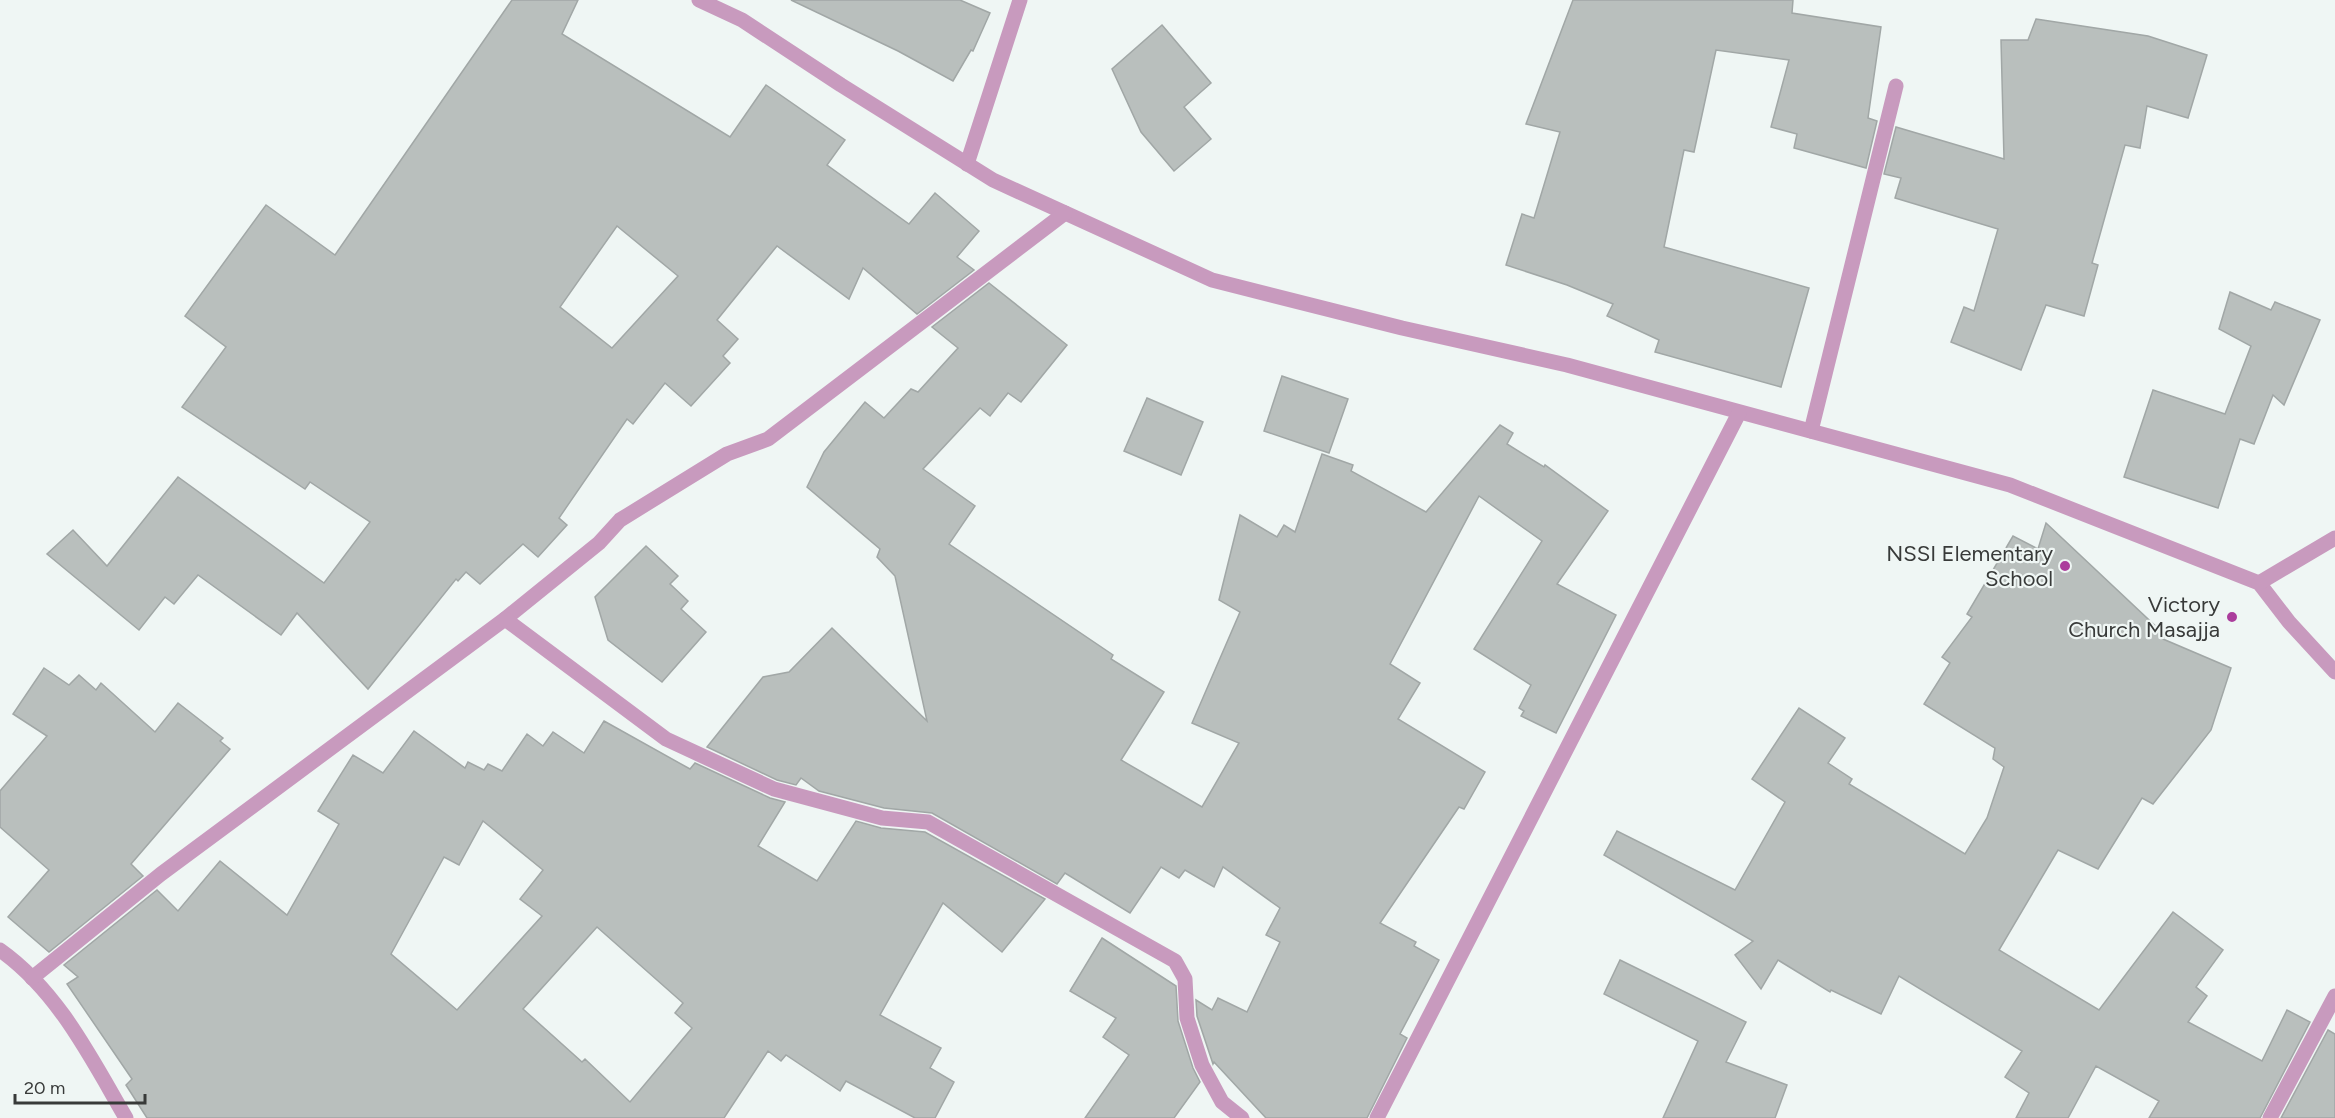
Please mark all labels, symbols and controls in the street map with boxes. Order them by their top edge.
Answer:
place label: NSSI Elementary School [1886,540,2053,592]
marker: NSSI Elementary School [2058,559,2072,573]
place label: Victory Church Masajja [2068,591,2220,643]
marker: Victory Church Masajja [2225,610,2239,624]
scale bar [15,1067,146,1105]
text: 20 m [24,1077,65,1099]

